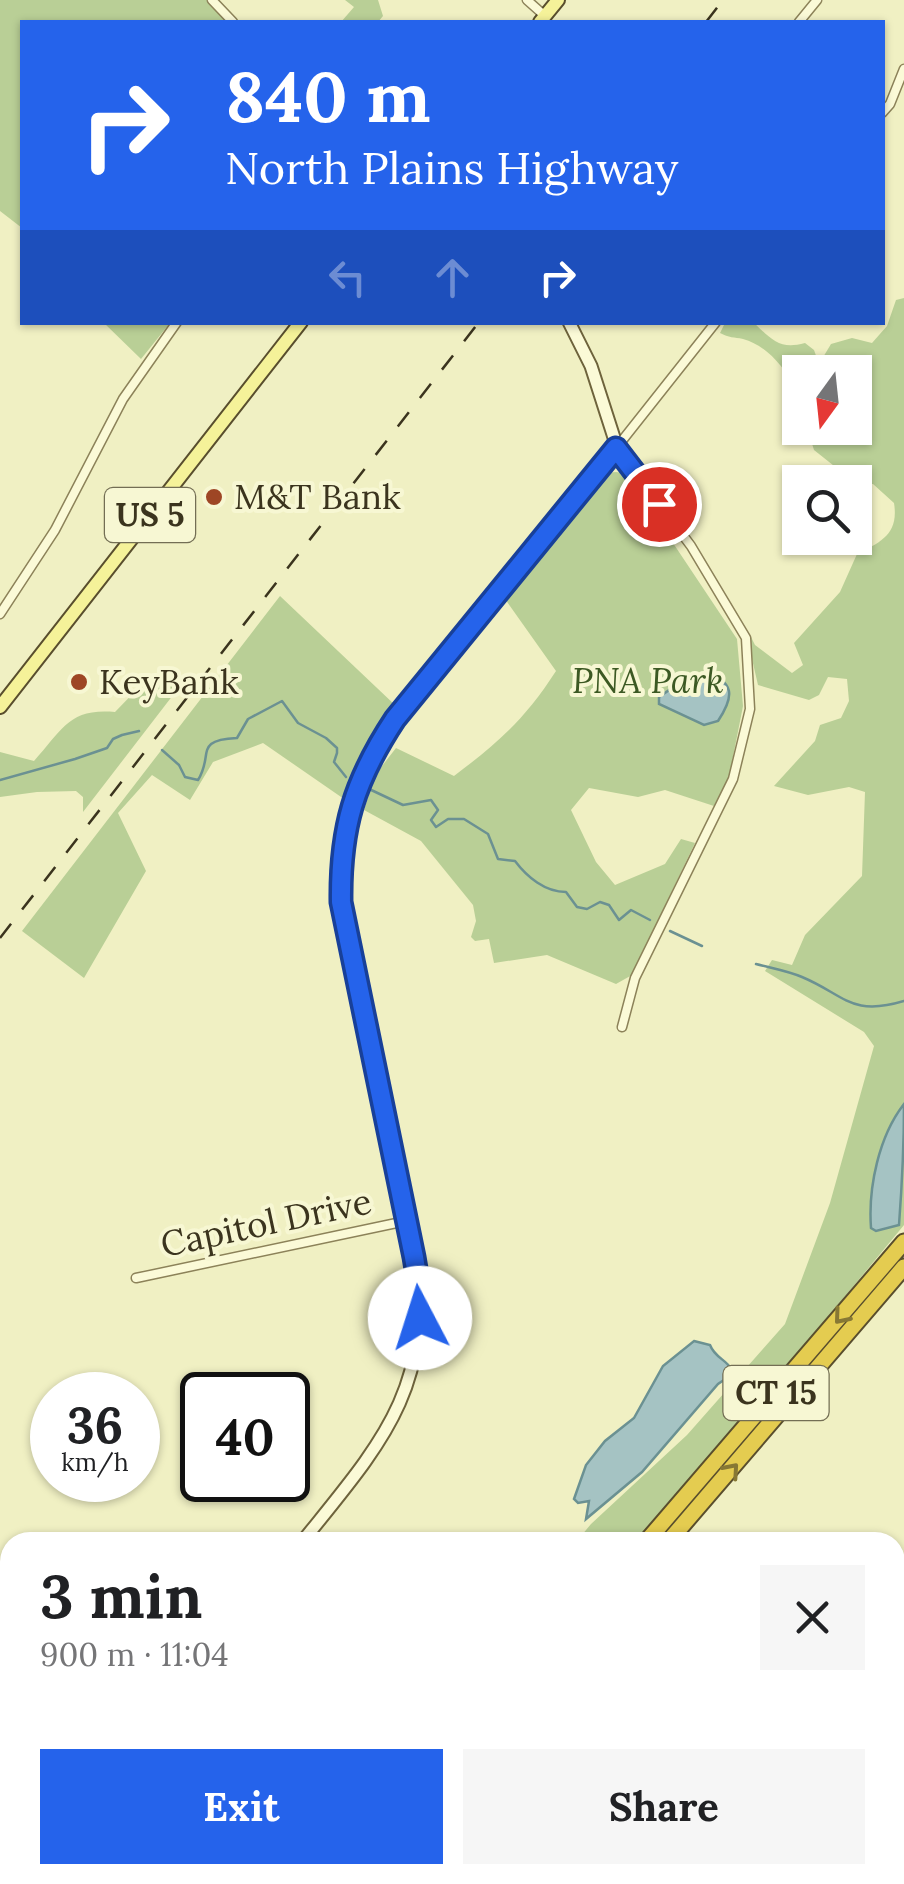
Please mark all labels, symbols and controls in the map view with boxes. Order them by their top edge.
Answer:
text: 840 m [225,52,431,141]
icon: right [60,60,190,190]
text: North Plains Highway [225,139,679,196]
icon: left [320,250,375,305]
icon: ahead [425,250,480,305]
icon: right [530,250,585,305]
north arrow [782,355,872,445]
map controls [782,355,872,555]
pin [617,462,702,547]
button: search [782,465,872,555]
place label: M&T Bank [234,474,401,519]
icon: arrive [632,477,687,532]
marker: M&T Bank [203,486,225,508]
road number: US 5 [105,488,195,542]
park label: PNA Park [572,658,724,703]
place label: KeyBank [99,659,239,704]
marker: KeyBank [68,671,90,693]
street label: Capitol Drive [157,1178,375,1267]
position arrow [368,1266,472,1370]
one-way arrow [835,1305,853,1323]
road number: CT 15 [724,1366,828,1420]
speed limit sign: 40 [180,1372,310,1502]
text: 36 [67,1393,123,1457]
text: km/h [61,1446,129,1478]
one-way arrow [721,1463,739,1481]
text: 3 min [40,1558,202,1634]
button: close [760,1565,865,1670]
text: 900 m · 11:04 [40,1634,229,1675]
button: Exit [40,1749,443,1864]
button: Share [463,1749,865,1864]

